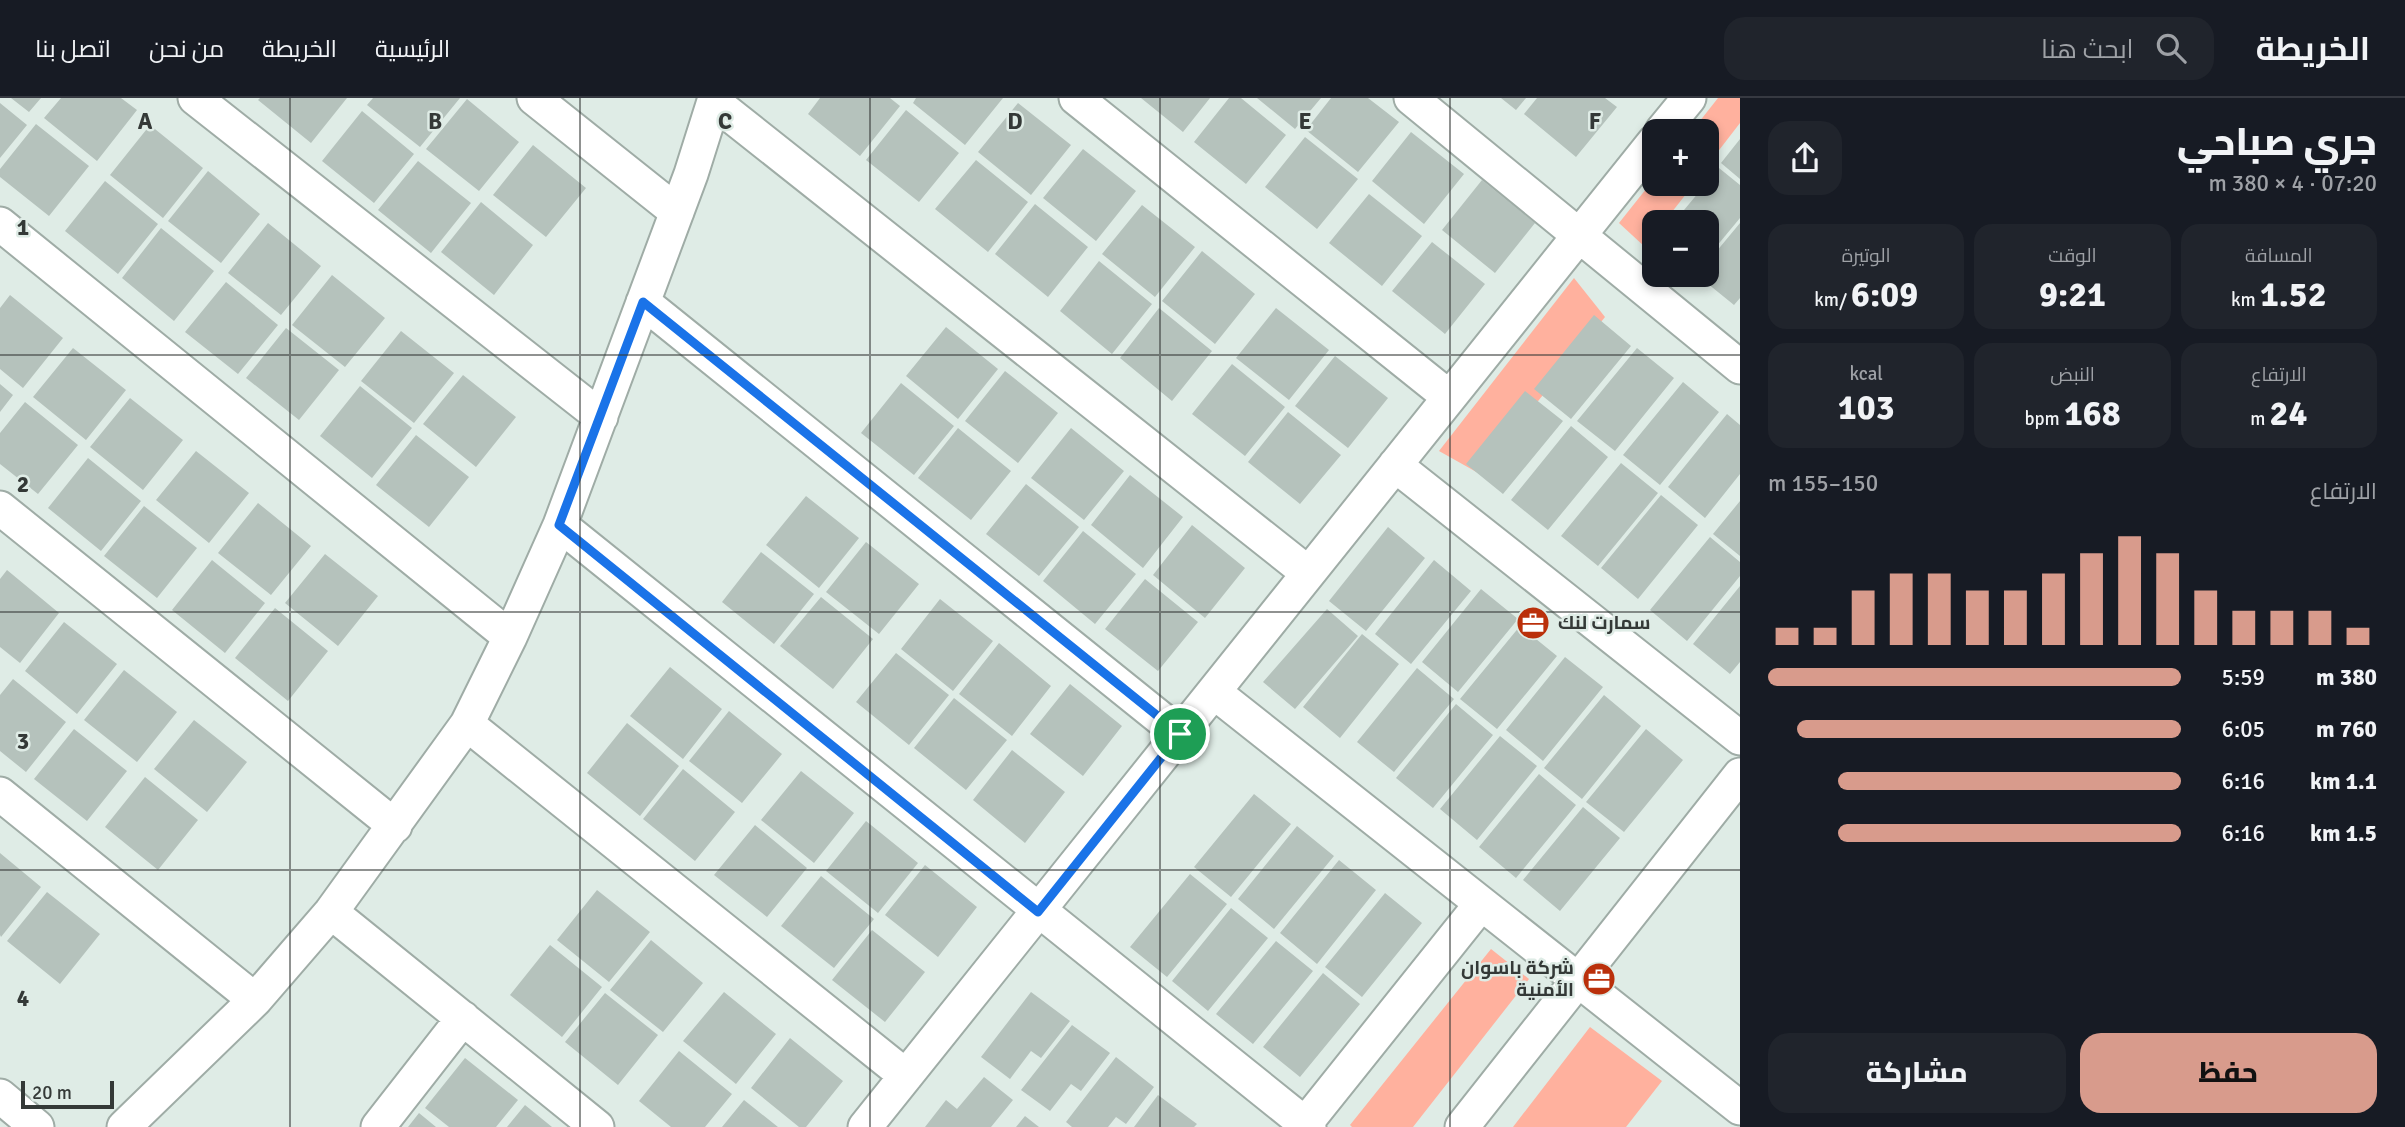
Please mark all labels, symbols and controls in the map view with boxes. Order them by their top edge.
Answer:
search box [1724,17,2214,80]
icon: search [2152,29,2190,67]
text: الخريطة [2256,29,2370,70]
text: اتصل بنا [35,34,111,64]
text: من نحن [149,34,224,64]
text: الخريطة [262,34,337,64]
text: الرئيسية [375,34,450,64]
text: ابحث هنا [2041,34,2134,66]
text: A [138,107,153,136]
text: B [428,107,442,136]
text: C [718,107,732,136]
text: D [1007,107,1023,136]
text: E [1298,107,1312,136]
text: F [1589,107,1601,136]
map controls [1642,119,1719,287]
button: + [1642,119,1719,196]
text: جري صباحي [2177,119,2377,166]
button: share [1768,121,1842,195]
text: 07:20 · 4 × 380 m [2208,169,2377,198]
button: − [1642,210,1719,287]
text: 1 [17,213,29,242]
text: الوتيرة [1842,244,1891,268]
text: الوقت [2048,244,2097,268]
text: المسافة [2245,244,2313,268]
text: 6:09 [1851,273,1918,316]
text: 9:21 [2039,273,2106,316]
text: 1.52 [2260,273,2327,316]
text: /km [1814,288,1851,312]
text: km [2231,288,2260,312]
text: kcal [1850,362,1883,386]
text: النبض [2050,363,2095,387]
text: الارتفاع [2251,363,2307,387]
text: 103 [1838,386,1895,429]
text: 168 [2064,392,2121,435]
text: 24 [2270,392,2307,435]
text: bpm [2024,407,2064,431]
text: m [2250,407,2270,431]
text: 150–155 m [1768,469,1878,498]
text: 2 [17,470,29,499]
text: الارتفاع [2310,477,2377,506]
office icon: سمارت لنك [1514,604,1552,642]
place label: سمارت لنك [1558,611,1650,635]
text: 5:59 [2222,663,2265,692]
text: 380 m [2316,663,2377,692]
pin [1150,704,1210,764]
icon: arrive [1161,715,1199,753]
text: 6:05 [2222,715,2265,744]
text: 760 m [2316,715,2377,744]
text: 3 [17,727,29,756]
text: 6:16 [2222,767,2265,796]
text: 1.1 km [2310,767,2377,796]
text: 6:16 [2222,819,2265,848]
text: 1.5 km [2310,819,2377,848]
place label: شركة باسوان الأمنية [1461,956,1574,1002]
office icon: شركة باسوان الأمنية [1580,960,1618,998]
text: 4 [17,984,29,1013]
button: مشاركة [1768,1033,2066,1113]
button: حفظ [2080,1033,2377,1113]
scale bar [21,1078,114,1110]
text: 20 m [32,1081,72,1105]

